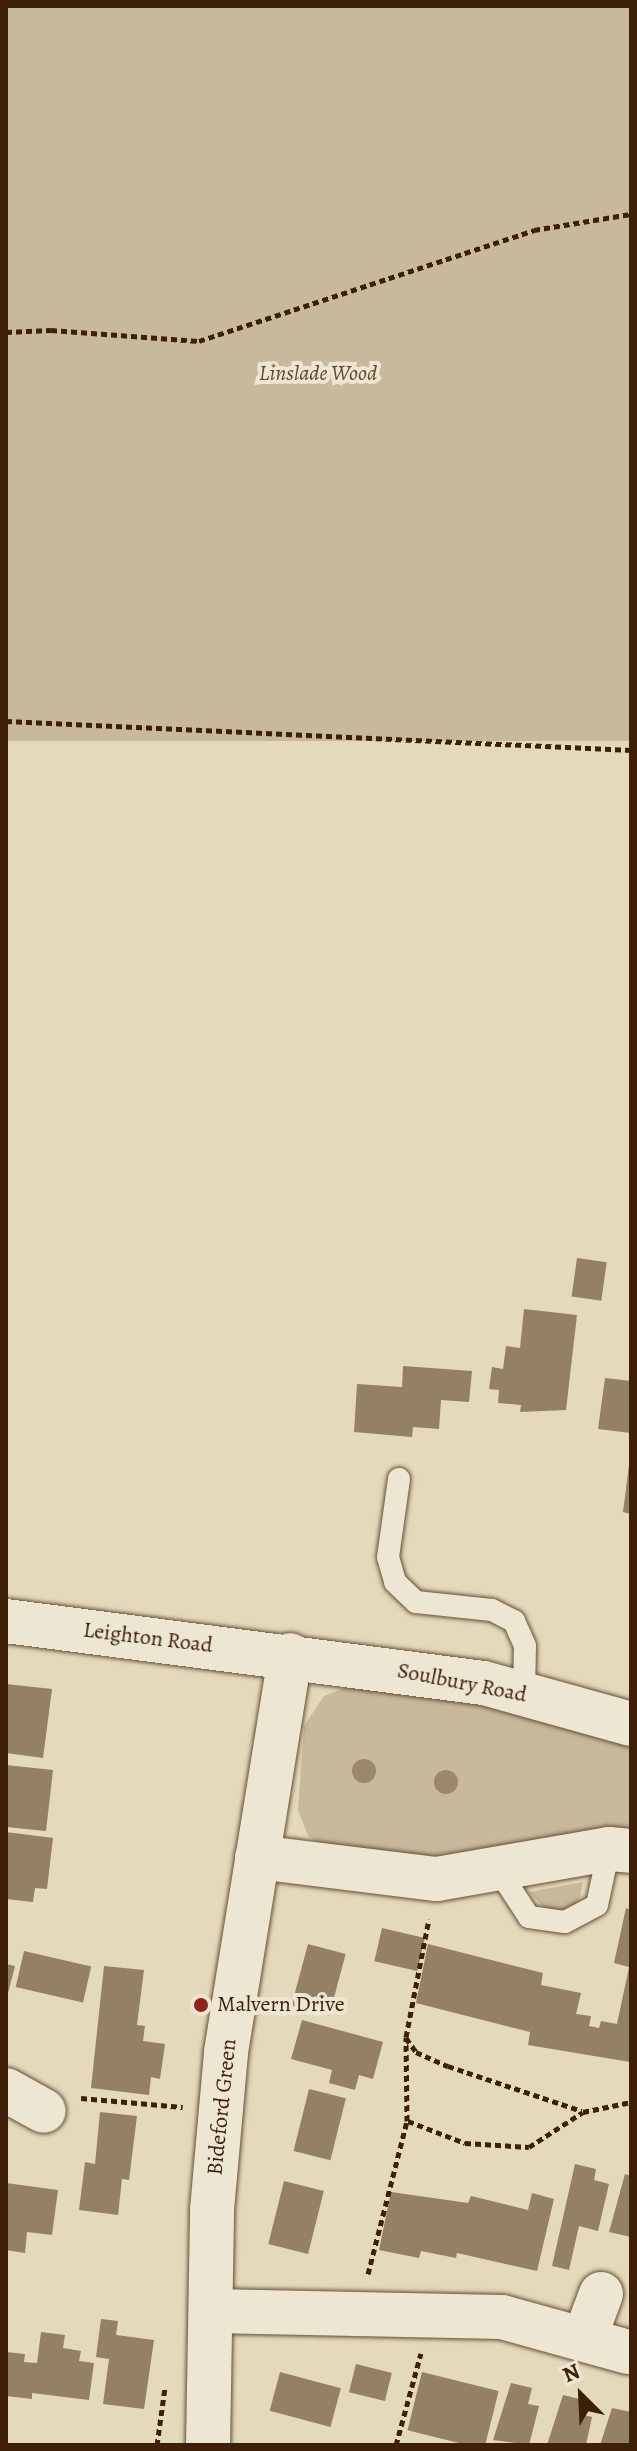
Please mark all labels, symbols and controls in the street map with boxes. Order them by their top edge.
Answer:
park label: Linslade Wood [259,361,377,387]
street label: Leighton Road [82,1617,214,1659]
street label: Soulbury Road [395,1658,529,1708]
place label: Malvern Drive [217,1992,345,2018]
marker: Malvern Drive [192,1996,210,2014]
street label: Bideford Green [202,2037,242,2177]
north arrow [541,2355,621,2435]
text: N [558,2356,585,2390]

